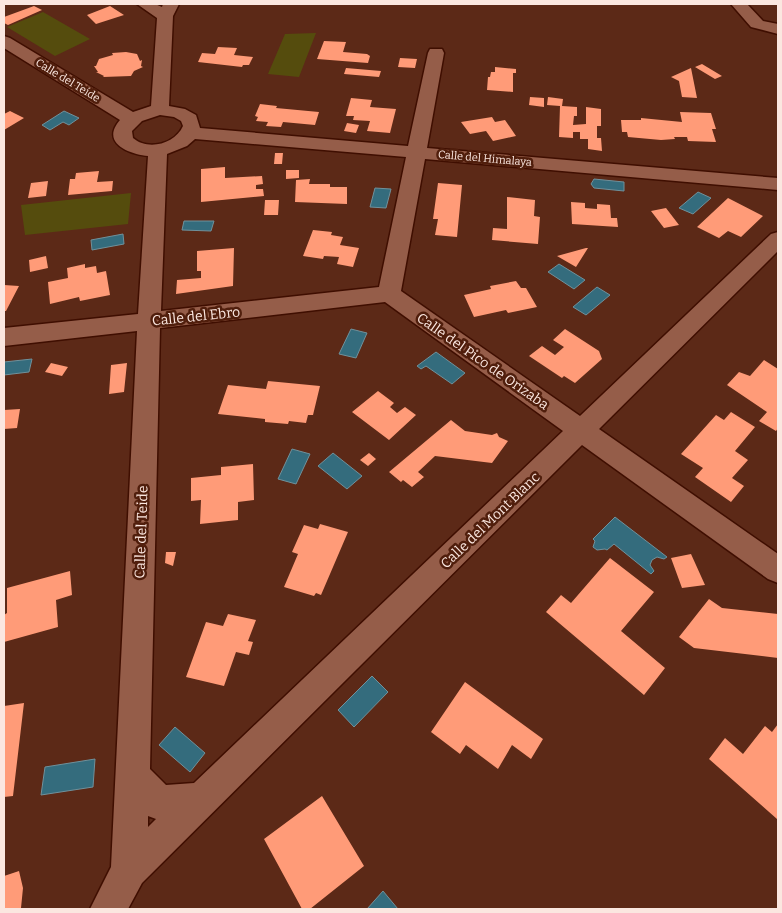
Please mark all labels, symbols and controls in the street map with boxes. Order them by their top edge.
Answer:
street label: Calle del Teide [33,56,102,105]
street label: Calle del Himalaya [437,148,532,169]
street label: Calle del Ebro [151,303,241,330]
street label: Calle del Pico de Orizaba [413,309,552,414]
street label: Calle del Mont Blanc [437,469,543,572]
street label: Calle del Teide [131,485,152,579]

